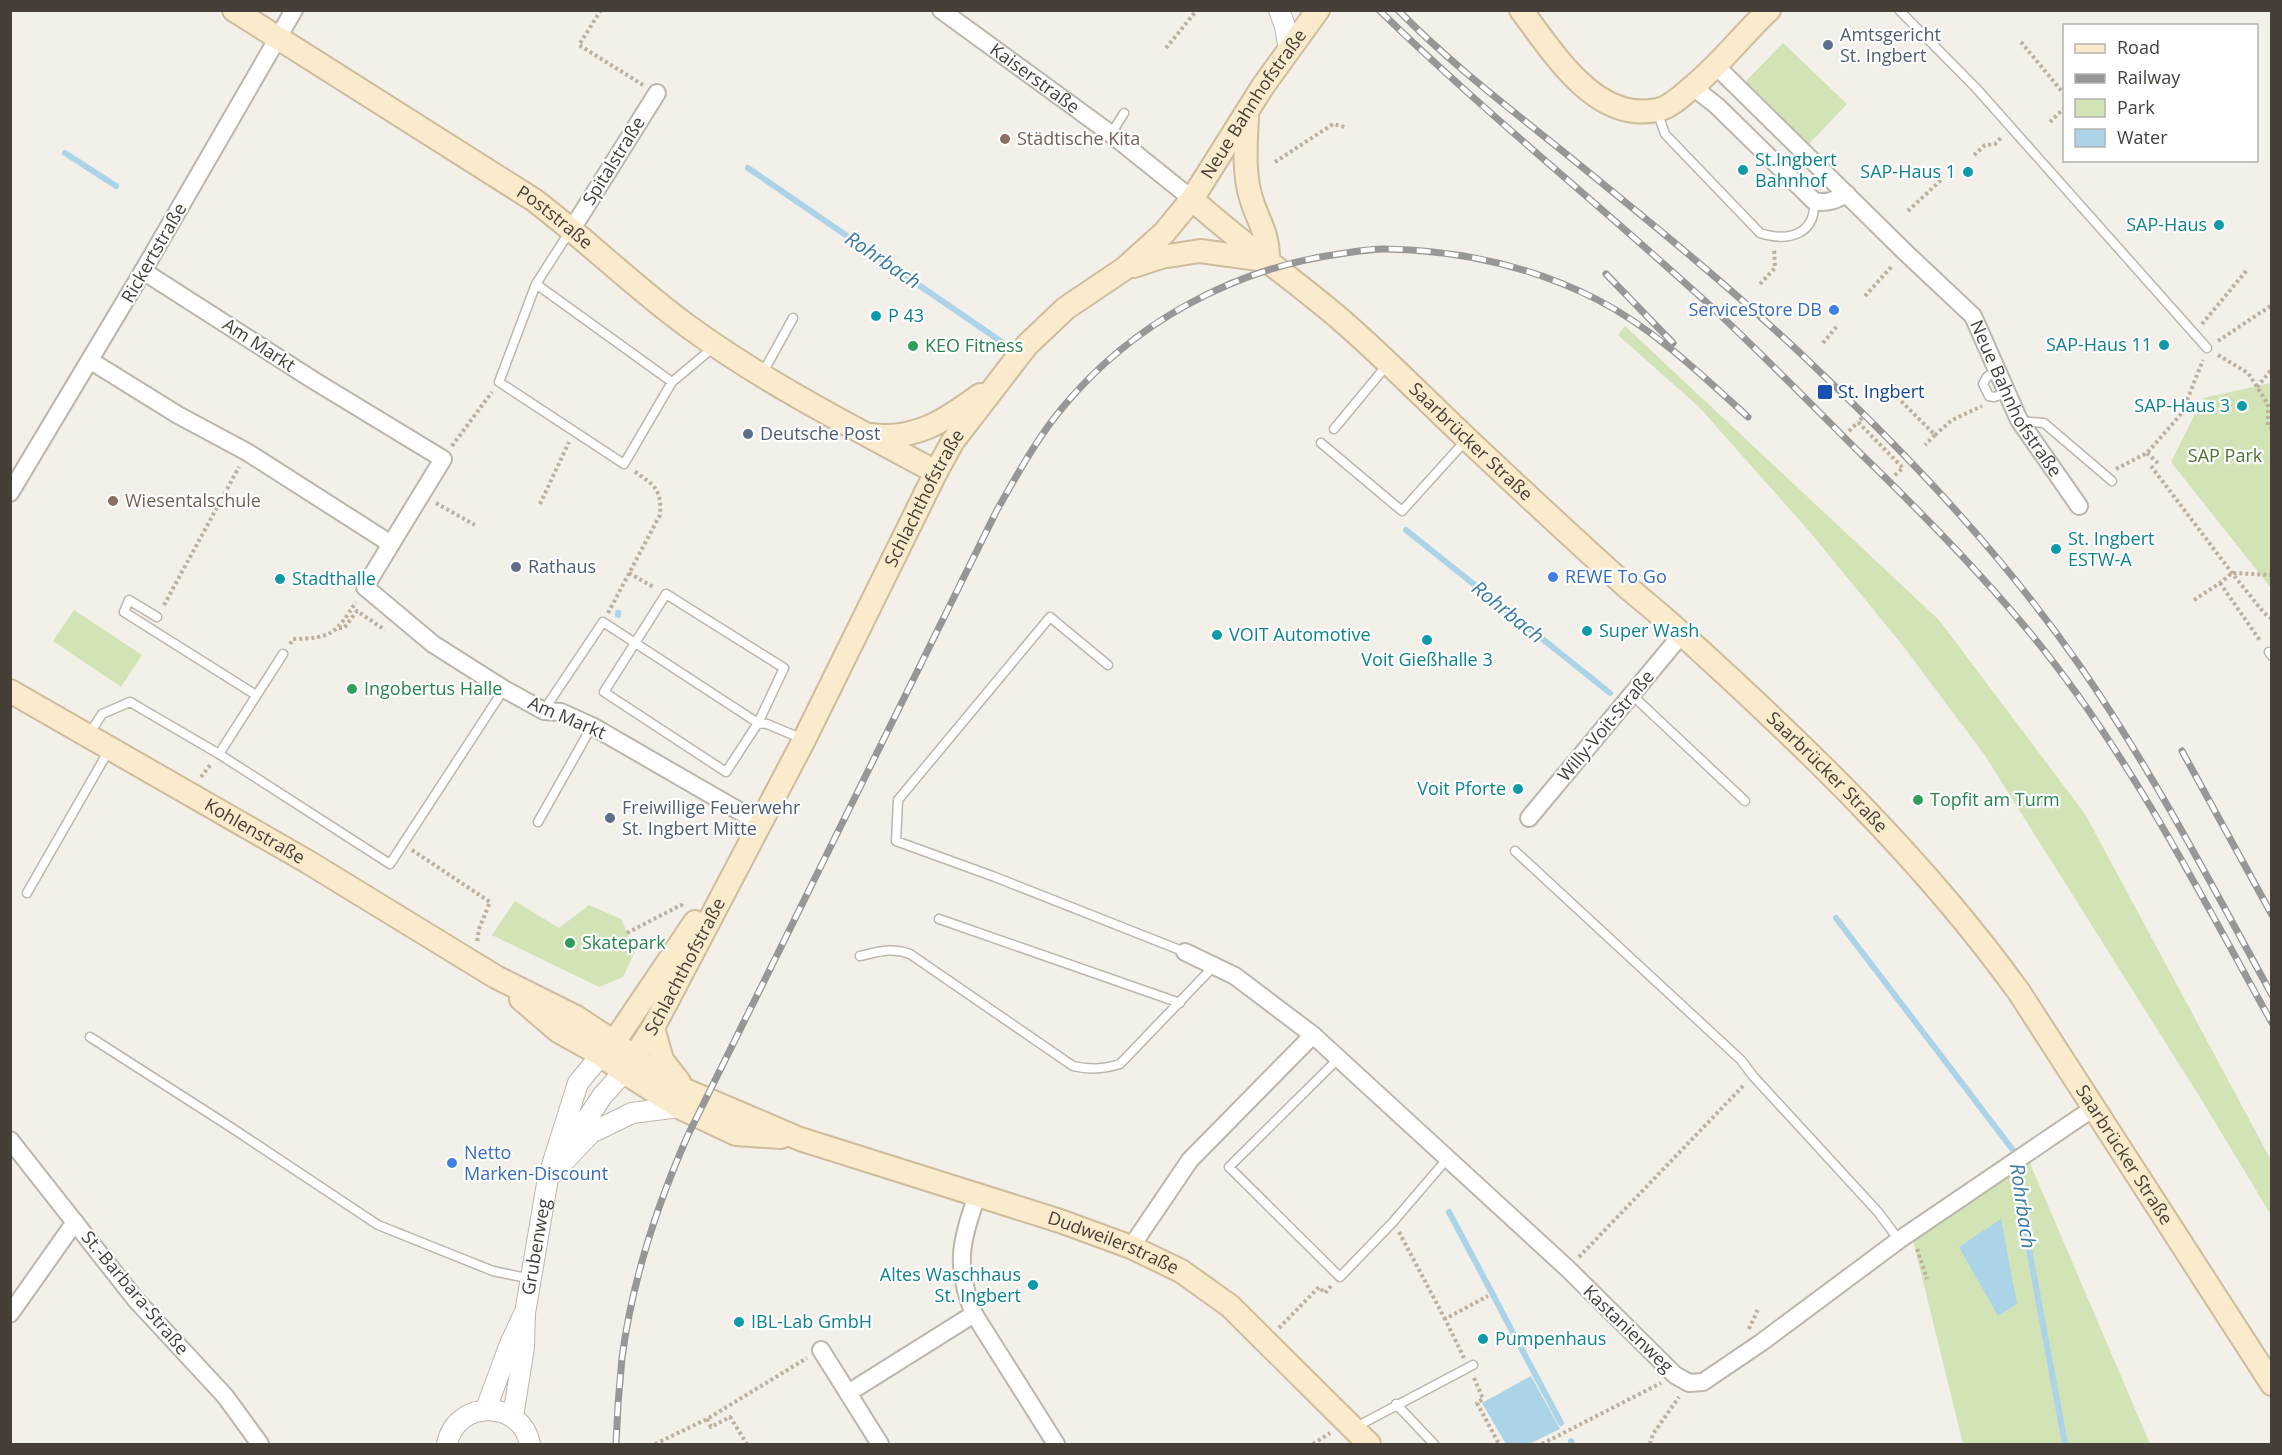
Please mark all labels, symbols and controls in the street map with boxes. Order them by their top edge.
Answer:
place label: Amtsgericht St. Ingbert [1840,22,1941,67]
street label: Neue Bahnhofstraße [1195,24,1311,183]
legend [2063,24,2258,162]
text: Road [2117,35,2160,59]
street label: Kaiserstraße [986,37,1085,118]
marker: Amtsgericht St. Ingbert [1821,38,1835,52]
text: Railway [2117,65,2181,89]
text: Park [2117,95,2155,119]
street label: Spitalstraße [576,112,650,209]
text: Water [2117,125,2168,149]
place label: Städtische Kita [1017,126,1140,150]
marker: Städtische Kita [998,132,1012,146]
place label: St.Ingbert Bahnhof [1755,147,1837,192]
place label: SAP-Haus 1 [1860,159,1956,183]
marker: St.Ingbert Bahnhof [1736,163,1750,177]
marker: SAP-Haus 1 [1961,165,1975,179]
street label: Poststraße [513,179,598,254]
street label: Rickertstraße [115,198,191,307]
place label: SAP-Haus [2126,212,2207,236]
marker: SAP-Haus [2212,218,2226,232]
water label: Rohrbach [840,224,926,295]
place label: ServiceStore DB [1688,297,1822,321]
place label: P 43 [888,303,924,327]
marker: ServiceStore DB [1827,303,1841,317]
marker: P 43 [869,309,883,323]
street label: Am Markt [219,312,301,377]
street label: Neue Bahnhofstraße [1965,316,2068,481]
place label: SAP-Haus 11 [2046,332,2152,356]
place label: KEO Fitness [925,333,1023,357]
marker: SAP-Haus 11 [2157,338,2171,352]
marker: KEO Fitness [906,339,920,353]
street label: Saarbrücker Straße [1405,377,1538,506]
place label: St. Ingbert [1838,379,1924,403]
marker: St. Ingbert [1816,383,1834,401]
place label: SAP-Haus 3 [2134,393,2230,417]
marker: SAP-Haus 3 [2235,399,2249,413]
place label: Deutsche Post [760,421,880,445]
street label: Schlachthofstraße [878,424,969,571]
marker: Deutsche Post [741,427,755,441]
park label: SAP Park [2188,443,2263,467]
place label: Wiesentalschule [125,488,261,512]
marker: Wiesentalschule [106,494,120,508]
place label: St. Ingbert ESTW-A [2068,526,2154,571]
marker: St. Ingbert ESTW-A [2049,542,2063,556]
place label: Rathaus [528,554,596,578]
marker: Rathaus [509,560,523,574]
place label: REWE To Go [1565,564,1667,588]
place label: Stadthalle [292,566,376,590]
marker: REWE To Go [1546,570,1560,584]
marker: Stadthalle [273,572,287,586]
water label: Rohrbach [1467,574,1550,649]
place label: Super Wash [1599,618,1699,642]
place label: VOIT Automotive [1229,622,1371,646]
marker: Super Wash [1580,624,1594,638]
marker: VOIT Automotive [1210,628,1224,642]
marker: Voit Gießhalle 3 [1420,633,1434,647]
place label: Voit Gießhalle 3 [1361,647,1493,671]
street label: Willy-Voit-Straße [1552,665,1659,786]
place label: Ingobertus Halle [364,676,502,700]
marker: Ingobertus Halle [345,682,359,696]
street label: Am Markt [525,690,610,744]
street label: Saarbrücker Straße [1762,706,1894,837]
place label: Voit Pforte [1417,776,1506,800]
marker: Voit Pforte [1511,782,1525,796]
place label: Topfit am Turm [1930,787,2060,811]
street label: Kohlenstraße [200,792,310,869]
marker: Topfit am Turm [1911,793,1925,807]
place label: Freiwillige Feuerwehr St. Ingbert Mitte [622,795,801,840]
marker: Freiwillige Feuerwehr St. Ingbert Mitte [603,811,617,825]
street label: Schlachthofstraße [639,893,730,1040]
place label: Skatepark [582,930,666,954]
marker: Skatepark [563,936,577,950]
street label: Saarbrücker Straße [2071,1080,2179,1229]
place label: Netto Marken-Discount [464,1140,608,1185]
marker: Netto Marken-Discount [445,1156,459,1170]
water label: Rohrbach [2004,1162,2043,1250]
street label: Grubenweg [515,1196,555,1297]
street label: Dudweilerstraße [1045,1205,1183,1279]
street label: St.-Barbara-Straße [77,1225,195,1359]
place label: Altes Waschhaus St. Ingbert [880,1262,1021,1307]
marker: Altes Waschhaus St. Ingbert [1026,1278,1040,1292]
street label: Kastanienweg [1578,1279,1679,1378]
place label: IBL-Lab GmbH [751,1309,872,1333]
marker: IBL-Lab GmbH [732,1315,746,1329]
place label: Pumpenhaus [1495,1326,1606,1350]
marker: Pumpenhaus [1476,1332,1490,1346]

